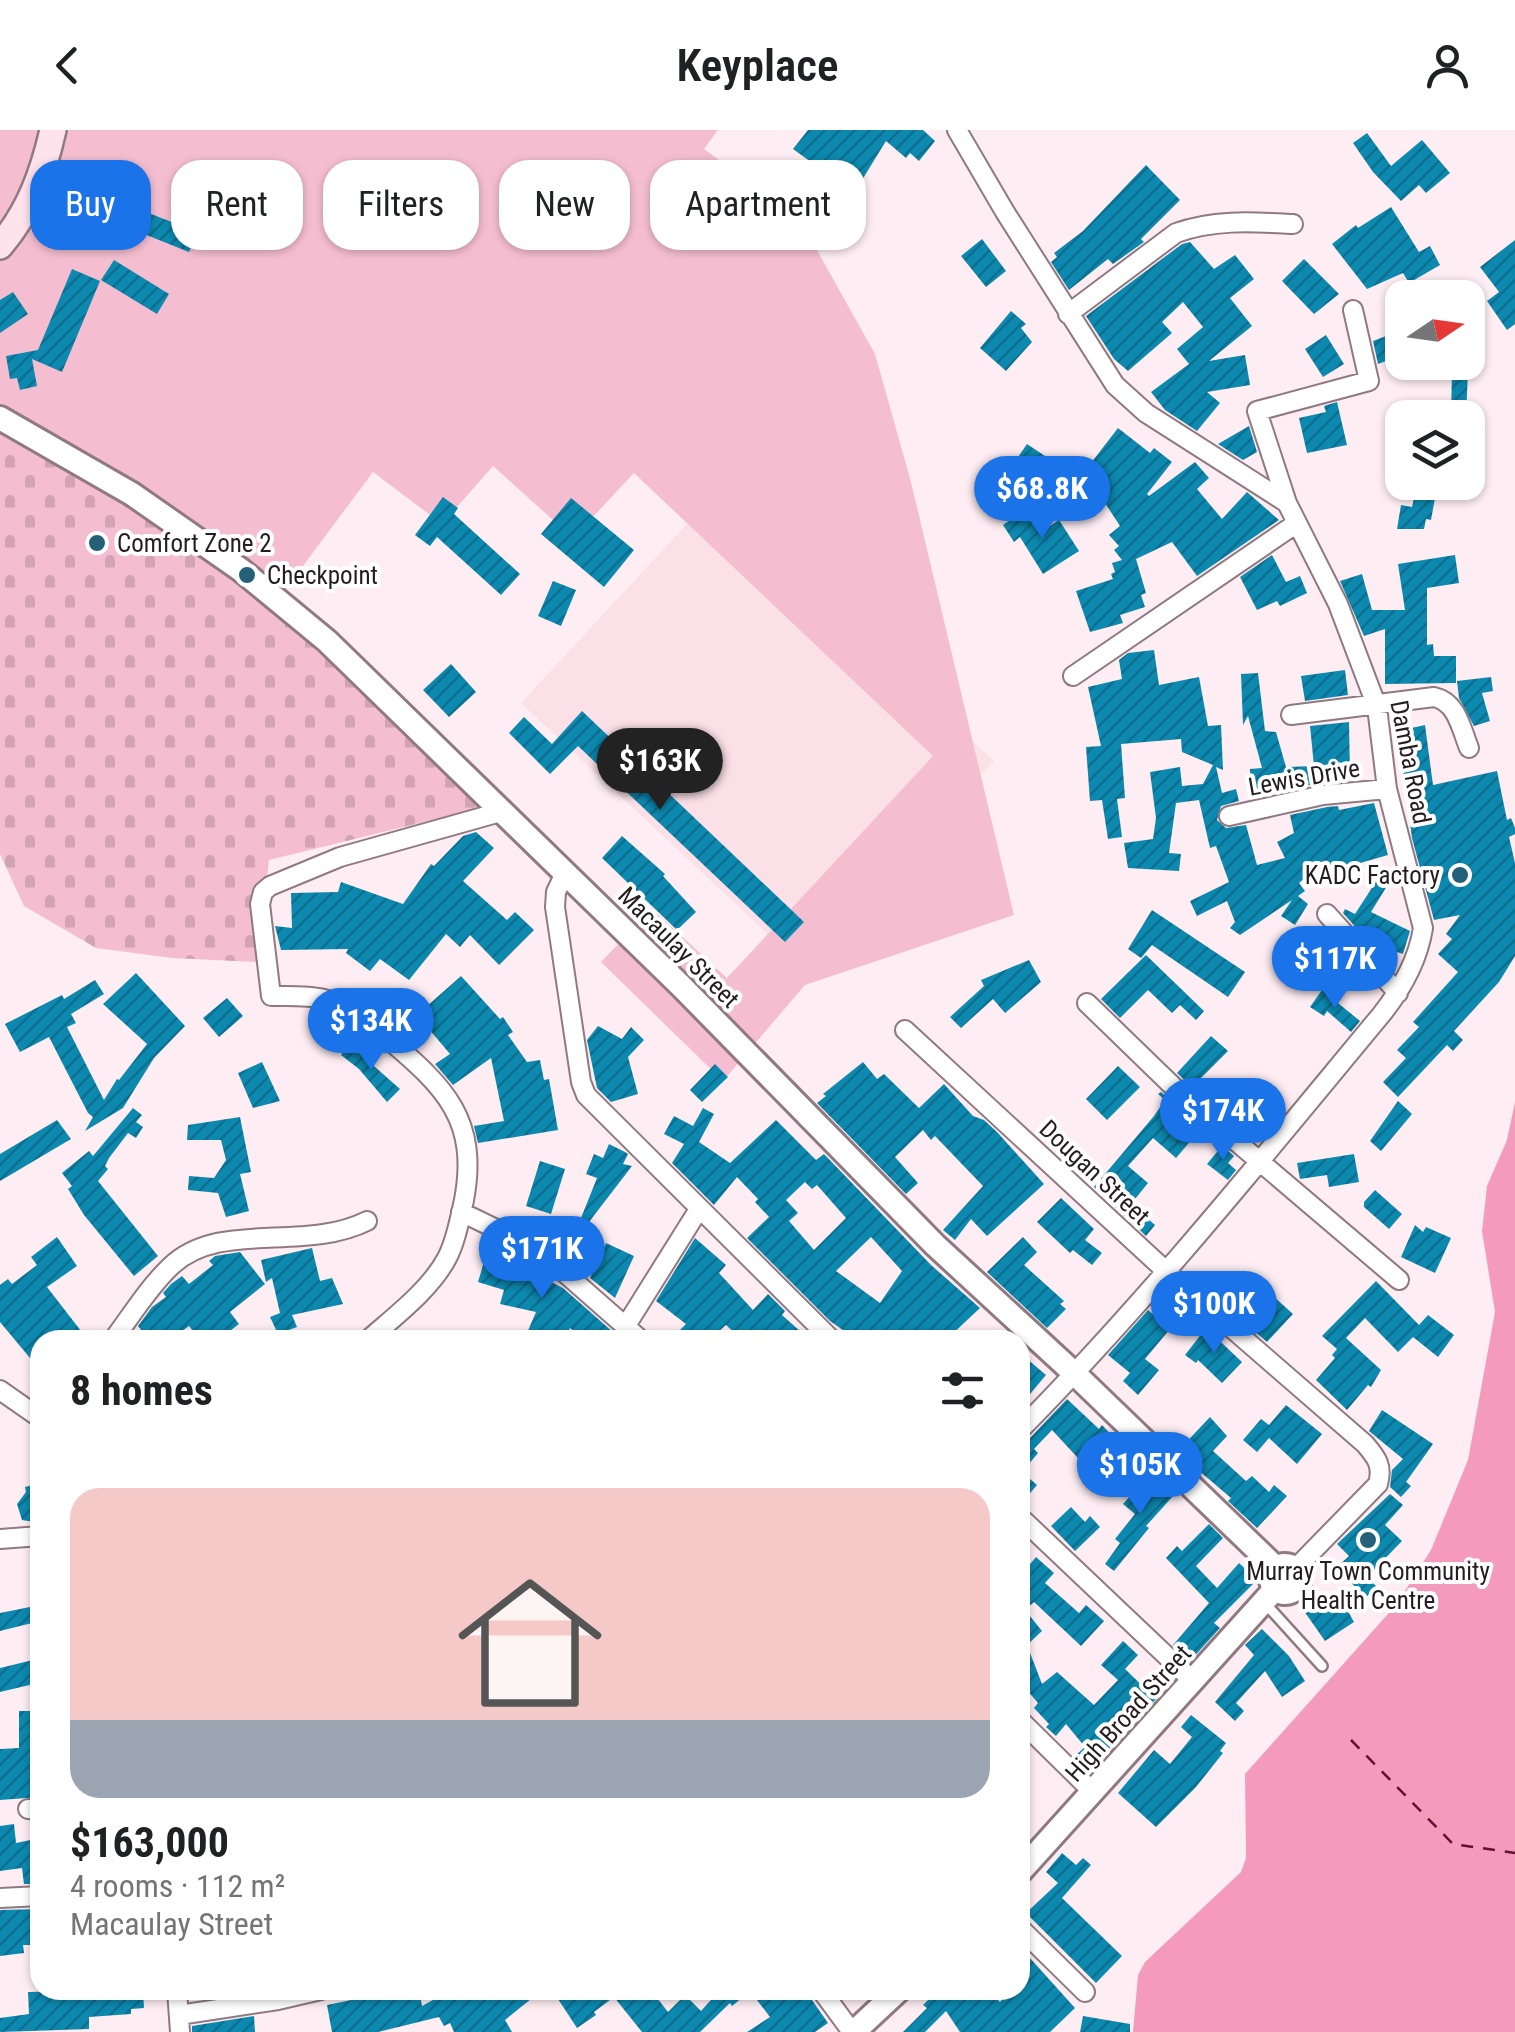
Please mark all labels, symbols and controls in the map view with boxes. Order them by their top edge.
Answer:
icon: back [40,38,95,93]
icon: person [1420,38,1475,93]
text: Keyplace [677,39,838,92]
chip: Buy [30,160,151,250]
chip: Rent [171,160,303,250]
chip: Filters [323,160,479,250]
chip: New [499,160,630,250]
chip: Apartment [650,160,866,250]
north arrow [1385,280,1485,380]
map controls [1385,280,1485,500]
button: layers [1385,400,1485,500]
pin: $68.8K [961,456,1123,541]
text: $68.8K [996,469,1088,507]
place label: Comfort Zone 2 [117,529,272,558]
marker: Comfort Zone 2 [86,532,108,554]
place label: Checkpoint [267,561,378,590]
marker: Checkpoint [236,564,258,586]
street label: Damba Road [1384,698,1437,826]
pin: $163K [590,728,730,813]
text: $163K [619,741,701,779]
street label: Lewis Drive [1246,753,1362,802]
place label: KADC Factory [1305,861,1440,890]
marker: KADC Factory [1449,864,1471,886]
street label: Macaulay Street [612,881,745,1014]
pin: $117K [1265,926,1405,1011]
text: $117K [1294,939,1376,977]
pin: $134K [301,988,441,1073]
text: $134K [330,1001,412,1039]
pin: $174K [1153,1078,1293,1163]
text: $174K [1182,1091,1264,1129]
street label: Dougan Street [1034,1114,1156,1231]
pin: $171K [472,1216,612,1301]
text: $171K [501,1229,583,1267]
pin: $100K [1144,1271,1284,1356]
text: $100K [1173,1284,1255,1322]
icon: filters [935,1363,990,1418]
text: 8 homes [70,1366,213,1415]
pin: $105K [1070,1432,1210,1517]
text: $105K [1099,1445,1181,1483]
marker: Murray Town Community Health Centre [1357,1529,1379,1551]
icon: home [440,1553,620,1733]
place label: Murray Town Community Health Centre [1246,1557,1490,1615]
street label: High Broad Street [1059,1639,1197,1788]
text: $163,000 [70,1818,229,1867]
text: 4 rooms · 112 m² [70,1867,285,1905]
text: Macaulay Street [70,1905,273,1943]

